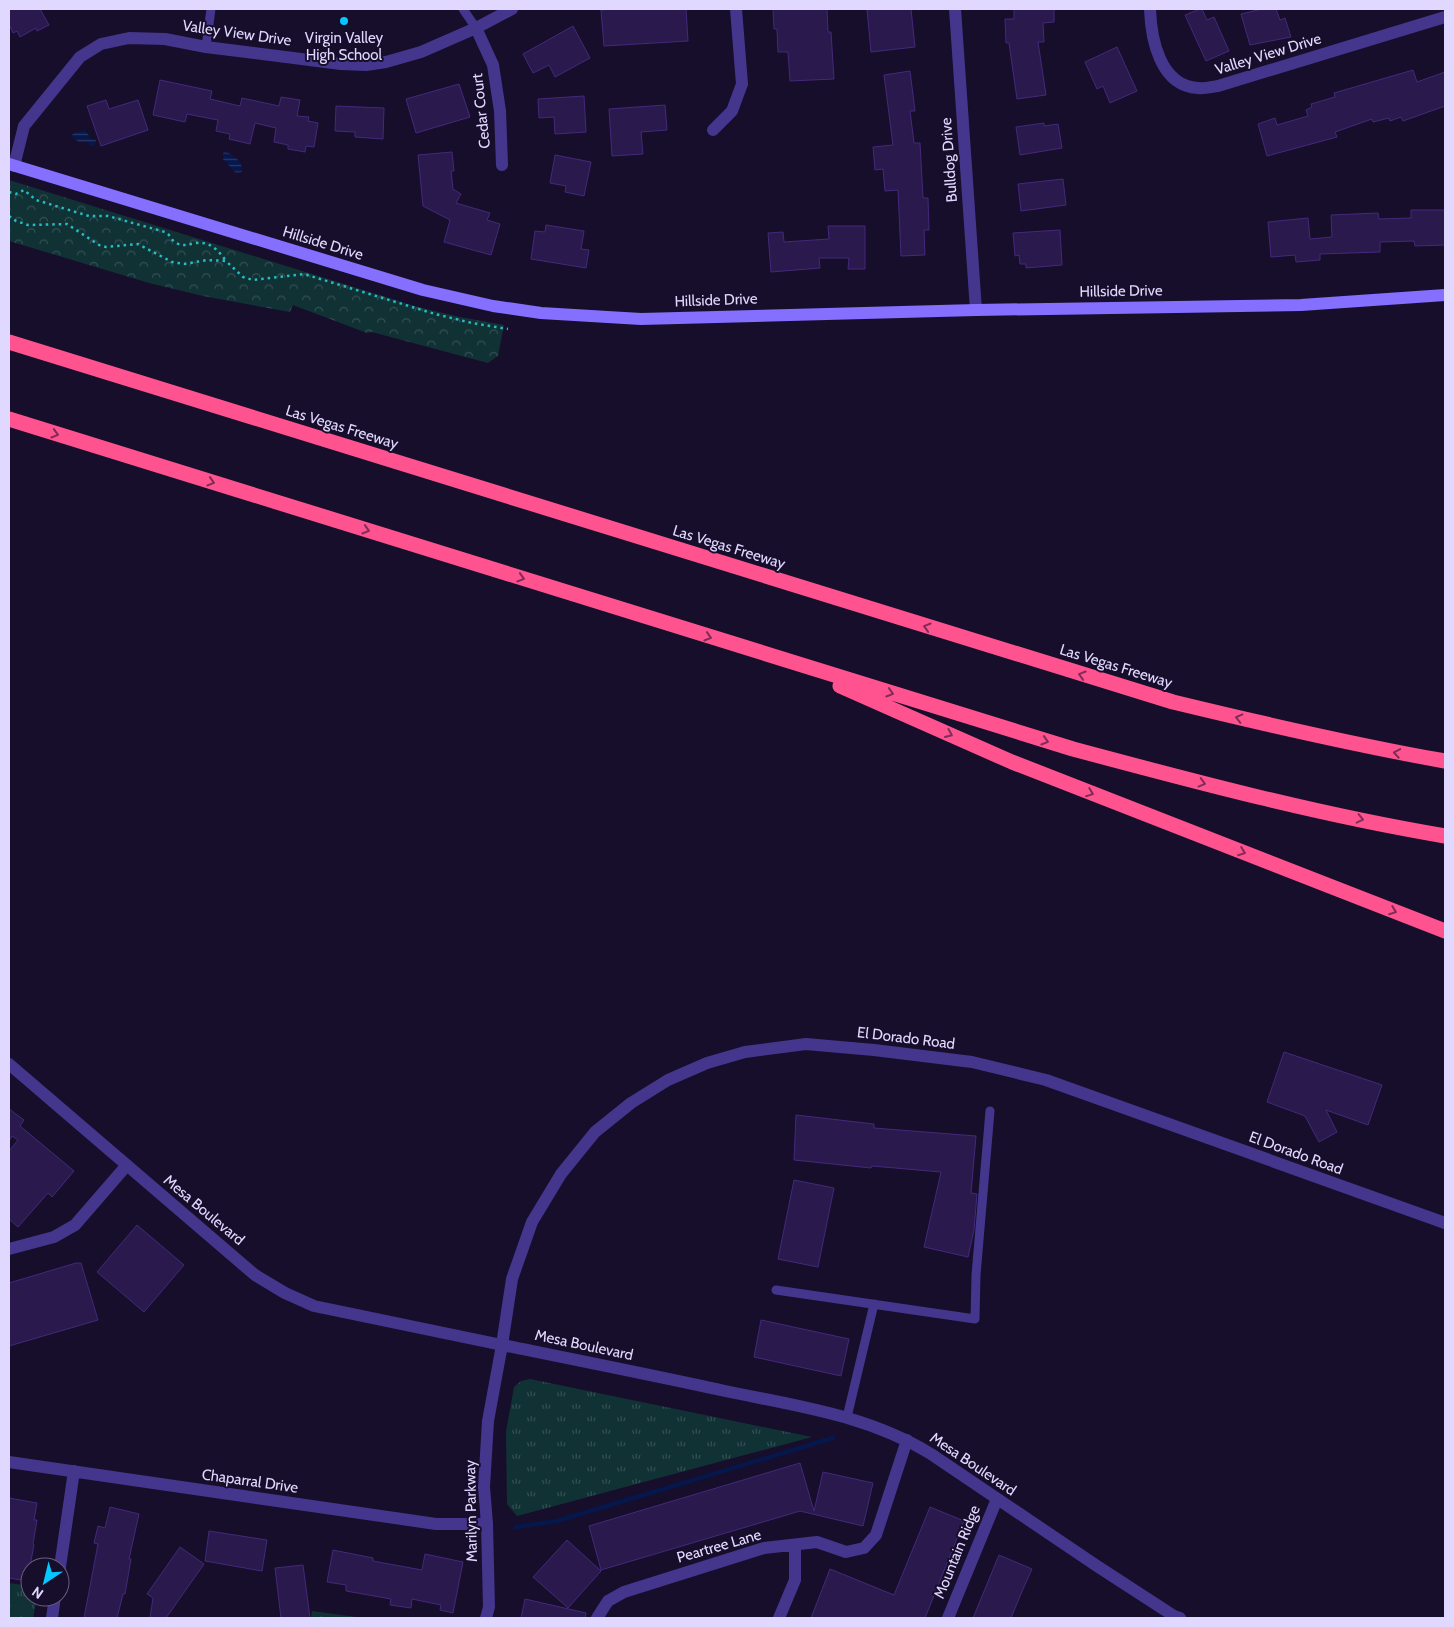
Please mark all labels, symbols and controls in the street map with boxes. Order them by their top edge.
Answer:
marker: Virgin Valley High School [338,15,350,27]
street label: Valley View Drive [181,16,293,50]
place label: Virgin Valley High School [305,29,384,64]
street label: Valley View Drive [1213,29,1323,79]
street label: Cedar Court [468,73,494,149]
street label: Bulldog Drive [937,117,961,203]
street label: Hillside Drive [281,222,366,264]
street label: Hillside Drive [1079,281,1163,301]
street label: Hillside Drive [674,290,758,310]
street label: Las Vegas Freeway [283,401,401,453]
one-way arrow [51,428,59,438]
one-way arrow [206,476,214,486]
street label: Las Vegas Freeway [670,521,788,573]
one-way arrow [361,525,369,535]
one-way arrow [516,573,525,583]
one-way arrow [923,622,931,632]
one-way arrow [704,631,712,641]
street label: Las Vegas Freeway [1057,640,1175,692]
one-way arrow [1078,670,1087,680]
one-way arrow [885,687,893,697]
one-way arrow [1234,713,1243,724]
one-way arrow [944,728,953,738]
one-way arrow [1040,735,1048,745]
one-way arrow [1393,748,1402,758]
one-way arrow [1197,777,1206,788]
one-way arrow [1085,786,1094,797]
one-way arrow [1356,813,1365,824]
one-way arrow [1237,846,1246,856]
one-way arrow [1388,905,1397,915]
street label: El Dorado Road [856,1023,956,1053]
street label: El Dorado Road [1247,1128,1345,1178]
street label: Mesa Boulevard [160,1171,248,1249]
street label: Mesa Boulevard [533,1326,635,1364]
street label: Mesa Boulevard [927,1429,1019,1499]
street label: Marilyn Parkway [461,1459,481,1562]
street label: Chaparral Drive [201,1465,300,1497]
street label: Mountain Ridge [930,1502,984,1601]
street label: Peartree Lane [675,1525,764,1567]
north arrow [20,1557,70,1607]
text: N [28,1582,47,1603]

